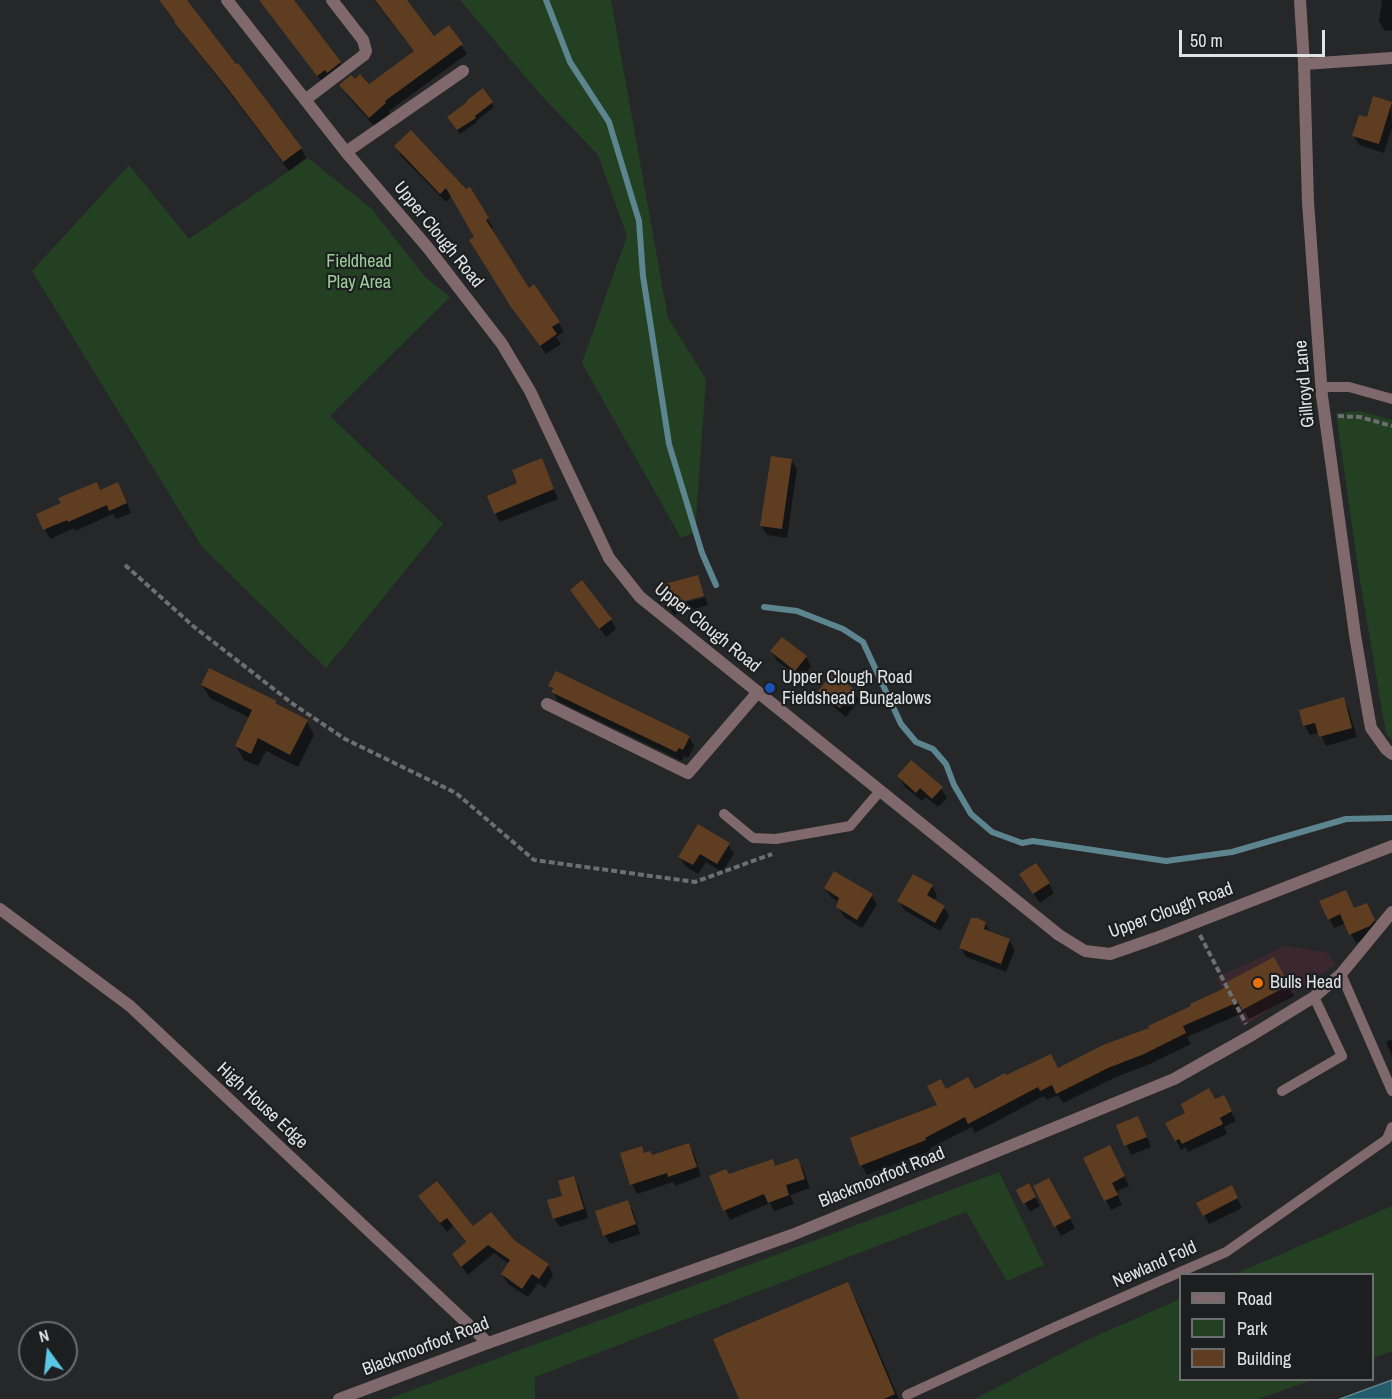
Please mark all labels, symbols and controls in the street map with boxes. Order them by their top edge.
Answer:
scale bar [1182,18,1328,56]
text: 50 m [1190,28,1223,53]
street label: Upper Clough Road [389,178,487,292]
park label: Fieldhead Play Area [326,251,392,294]
street label: Gillroyd Lane [1290,339,1320,429]
street label: Upper Clough Road [650,579,764,677]
place label: Upper Clough Road Fieldshead Bungalows [782,667,931,710]
marker: Upper Clough Road Fieldshead Bungalows [763,681,777,695]
street label: Upper Clough Road [1106,879,1236,943]
place label: Bulls Head [1270,972,1341,994]
marker: Bulls Head [1251,976,1265,990]
street label: High House Edge [212,1058,312,1154]
street label: Blackmoorfoot Road [816,1143,948,1213]
street label: Newland Fold [1110,1237,1200,1293]
legend [1179,1273,1374,1381]
text: Road [1237,1286,1272,1311]
street label: Blackmoorfoot Road [360,1313,492,1381]
text: Park [1237,1316,1267,1341]
north arrow [18,1321,78,1381]
text: N [36,1324,51,1347]
text: Building [1237,1346,1291,1371]

